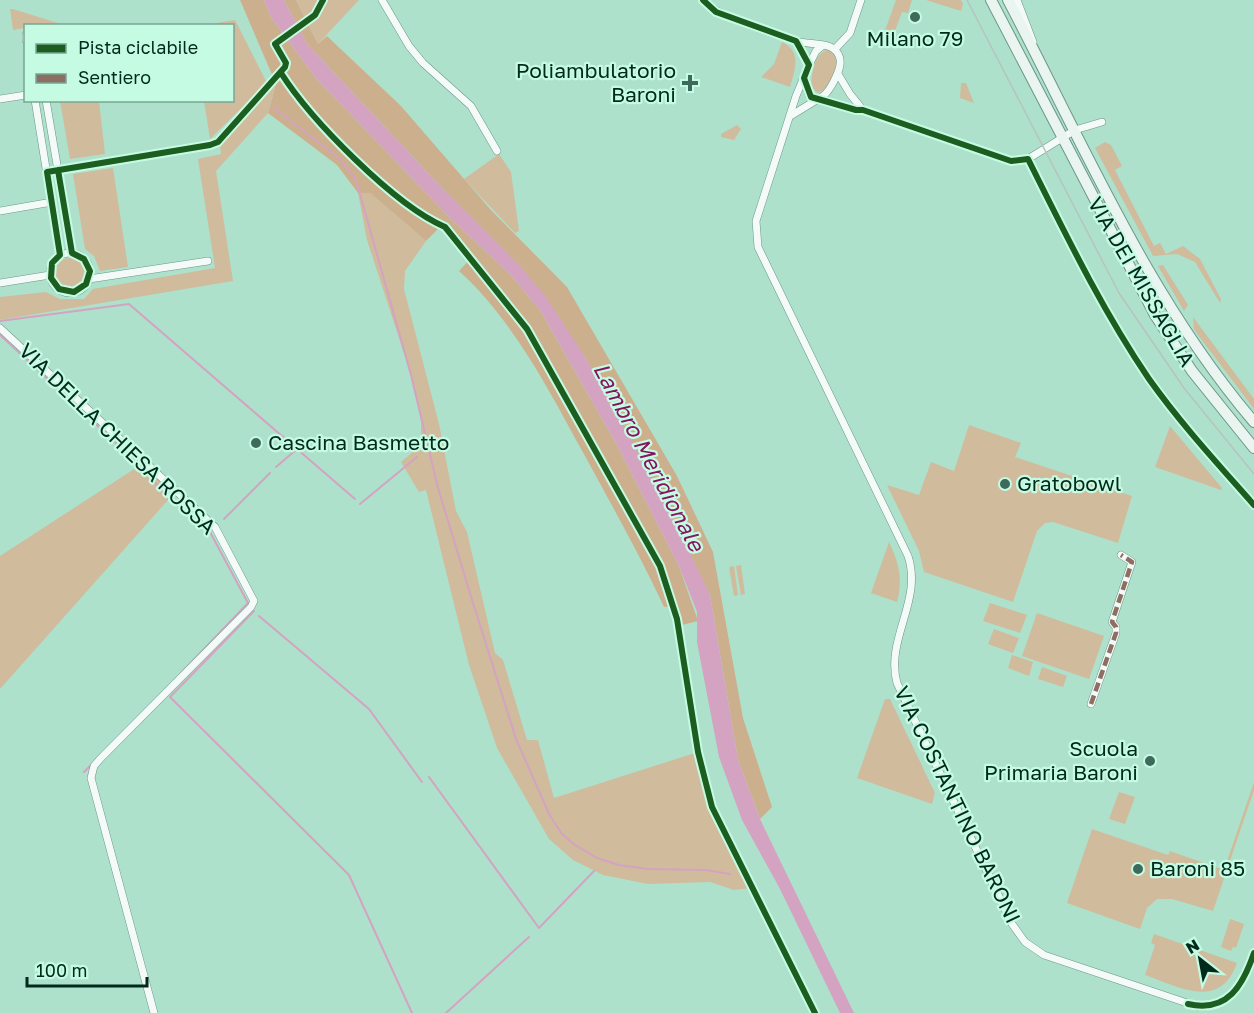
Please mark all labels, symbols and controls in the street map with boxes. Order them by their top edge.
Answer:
marker: Milano 79 [908,10,922,24]
legend [24,24,234,102]
place label: Milano 79 [867,25,963,51]
text: Pista ciclabile [78,36,198,58]
place label: Poliambulatorio Baroni [516,57,676,107]
text: Sentiero [78,66,151,88]
marker: Poliambulatorio Baroni [681,74,699,92]
street label: VIA DEI MISSAGLIA [1083,192,1201,371]
street label: VIA DELLA CHIESA ROSSA [14,337,222,539]
water label: Lambro Meridionale [588,358,712,558]
place label: Cascina Basmetto [268,429,449,455]
marker: Cascina Basmetto [249,436,263,450]
place label: Gratobowl [1017,470,1121,496]
marker: Gratobowl [998,477,1012,491]
street label: VIA COSTANTINO BARONI [889,682,1027,927]
place label: Scuola Primaria Baroni [984,735,1138,785]
marker: Scuola Primaria Baroni [1143,754,1157,768]
place label: Baroni 85 [1150,855,1245,881]
marker: Baroni 85 [1131,862,1145,876]
north arrow [1170,929,1230,989]
text: N [1182,934,1203,958]
scale bar [27,950,147,988]
text: 100 m [36,959,87,981]

